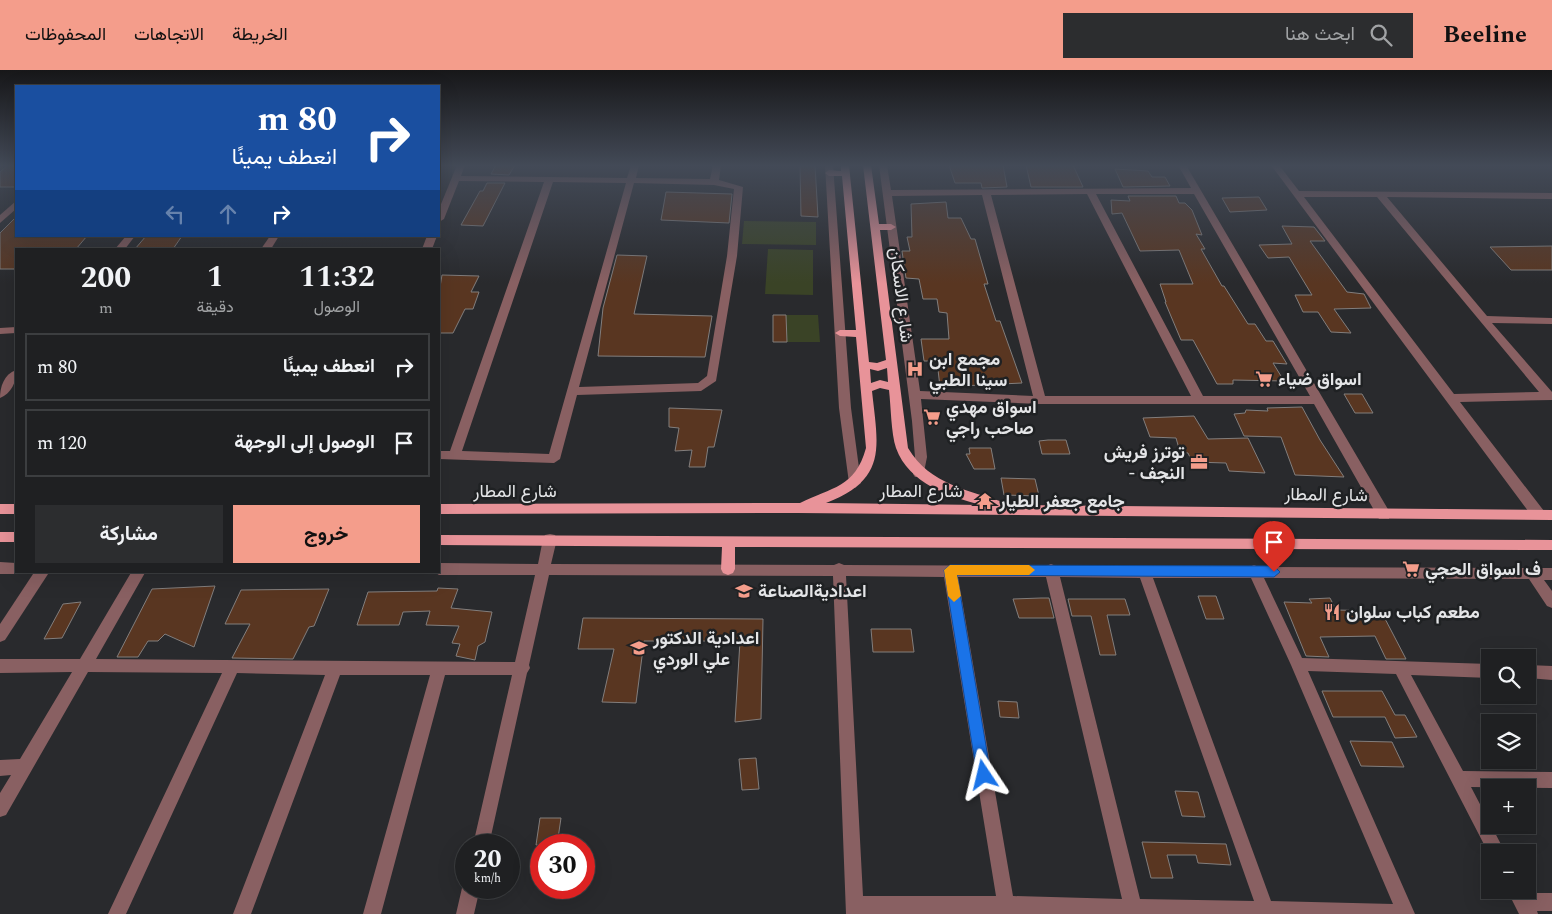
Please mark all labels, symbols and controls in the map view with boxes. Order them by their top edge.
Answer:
search box [1063,13,1413,58]
text: Beeline [1443,17,1527,53]
text: ابحث هنا [1285,20,1355,49]
text: المحفوظات [25,21,106,48]
text: الاتجاهات [134,21,204,48]
text: الخريطة [232,21,288,48]
icon: search [1367,21,1395,49]
text: 80 m [257,93,337,146]
icon: right [355,105,420,170]
text: انعطف يمينًا [232,141,337,174]
icon: left [161,200,189,228]
icon: ahead [214,200,242,228]
icon: right [267,200,295,228]
street label: شارع الاسكان [882,246,920,344]
text: 1 [207,254,224,300]
text: 11:32 [299,254,374,300]
text: 200 [81,255,131,301]
text: دقيقة [197,295,234,319]
text: الوصول [314,295,360,319]
text: m [99,296,113,320]
place label: مجمع ابن سينا الطبي [929,346,1007,395]
text: انعطف يمينًا [283,352,375,381]
text: 80 m [37,353,77,382]
icon: right [390,353,418,381]
hospital icon: مجمع ابن سينا الطبي [905,359,925,379]
place label: اسواق ضياء [1278,366,1362,393]
supermarket icon: اسواق ضياء [1254,369,1274,389]
place label: اسواق مهدي صاحب راجي [946,394,1037,443]
supermarket icon: اسواق مهدي صاحب راجي [922,407,942,427]
text: الوصول إلى الوجهة [234,428,375,457]
text: 120 m [37,429,87,458]
icon: arrive [390,429,418,457]
place label: توترز فريش - النجف [1104,439,1185,487]
office icon: توترز فريش - النجف [1189,452,1209,472]
street label: شارع المطار [472,478,557,505]
street label: شارع المطار [878,478,963,505]
street label: شارع المطار [1283,481,1368,509]
place label: جامع جعفر الطيار [998,488,1125,515]
temple icon: جامع جعفر الطيار [975,491,995,511]
button: مشاركة [35,505,223,563]
button: خروج [233,505,420,563]
pin [1253,521,1295,572]
icon: arrive [1260,528,1288,556]
place label: ف اسواق الحجي [1425,556,1541,584]
supermarket icon: ف اسواق الحجي [1401,559,1421,579]
place label: اعداديةالصناعة [758,578,867,605]
school or university icon: اعداديةالصناعة [734,581,754,601]
place label: مطعم كباب سلوان [1346,599,1480,626]
restaurant icon: مطعم كباب سلوان [1322,602,1342,622]
place label: اعدادية الدكتور علي الوردي [652,625,759,674]
school or university icon: اعدادية الدكتور علي الوردي [629,638,649,658]
map controls [1481,649,1536,899]
button: search [1481,649,1536,704]
button: layers [1481,714,1536,769]
position arrow [957,748,1009,800]
button: + [1481,779,1536,834]
speed limit sign: 30 [530,834,595,899]
text: 20 [473,841,502,879]
button: − [1481,844,1536,899]
text: km/h [474,869,501,888]

